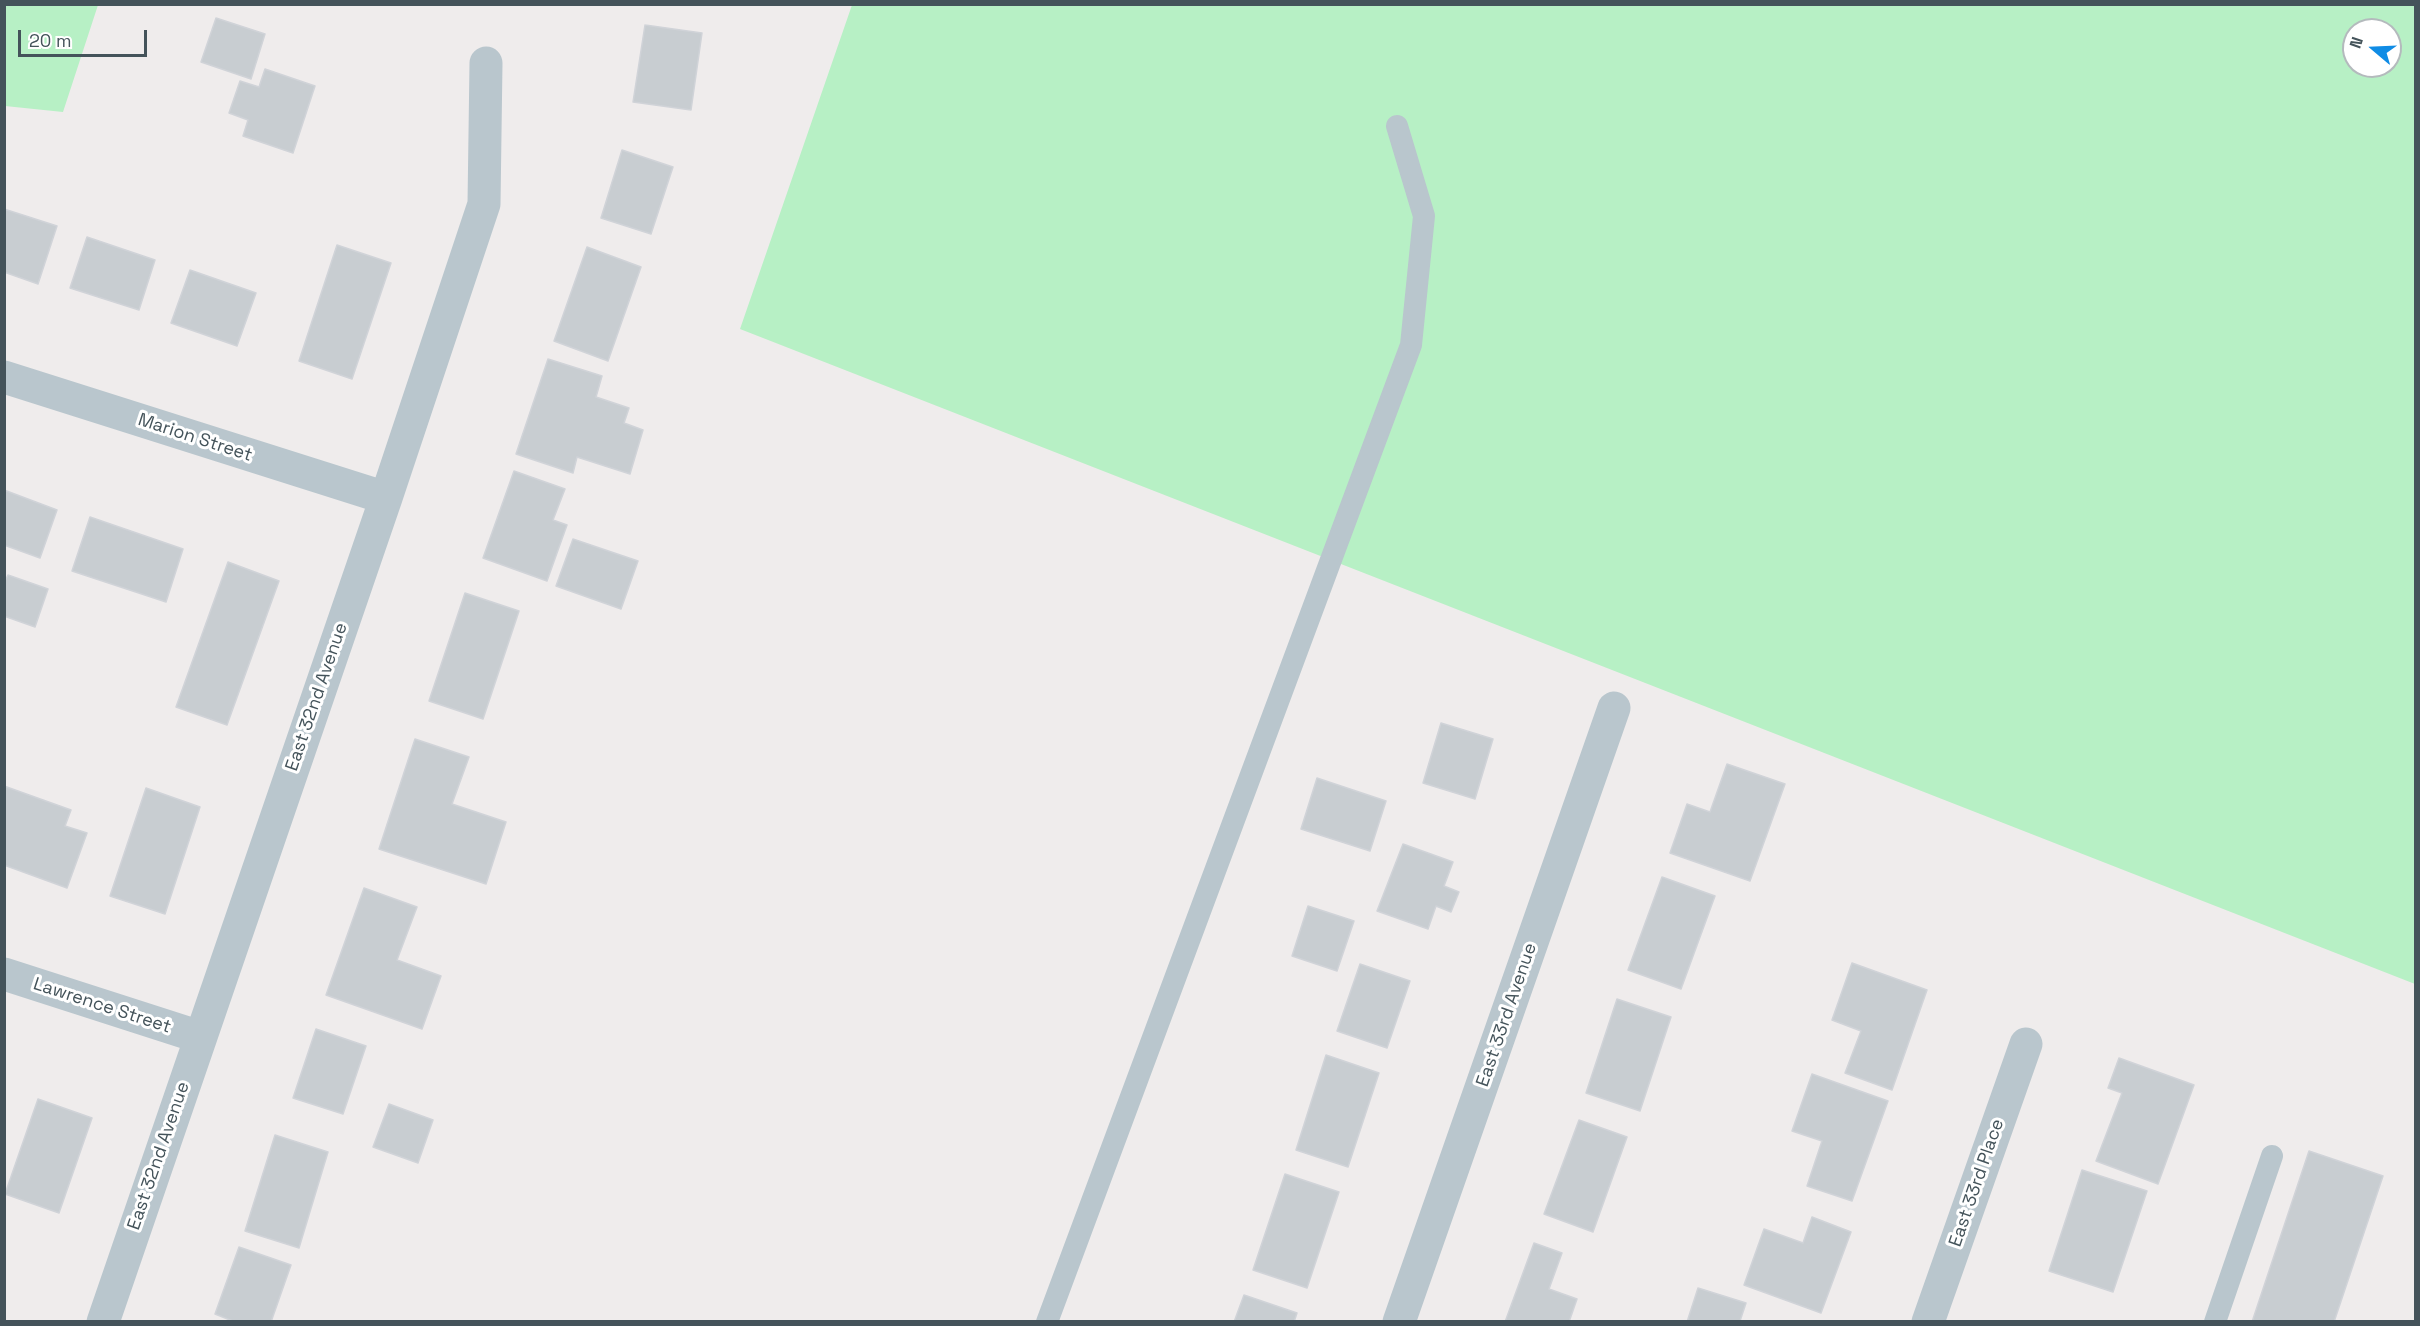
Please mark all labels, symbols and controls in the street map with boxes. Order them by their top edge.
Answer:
scale bar [21,18,150,56]
north arrow [2342,18,2402,78]
text: 20 m [29,29,72,52]
text: N [2345,34,2368,51]
street label: Marion Street [135,409,255,467]
street label: East 32nd Avenue [282,620,352,774]
street label: East 33rd Avenue [1472,940,1542,1090]
street label: Lawrence Street [30,974,174,1038]
street label: East 32nd Avenue [124,1079,194,1233]
street label: East 33rd Place [1945,1116,2009,1250]

